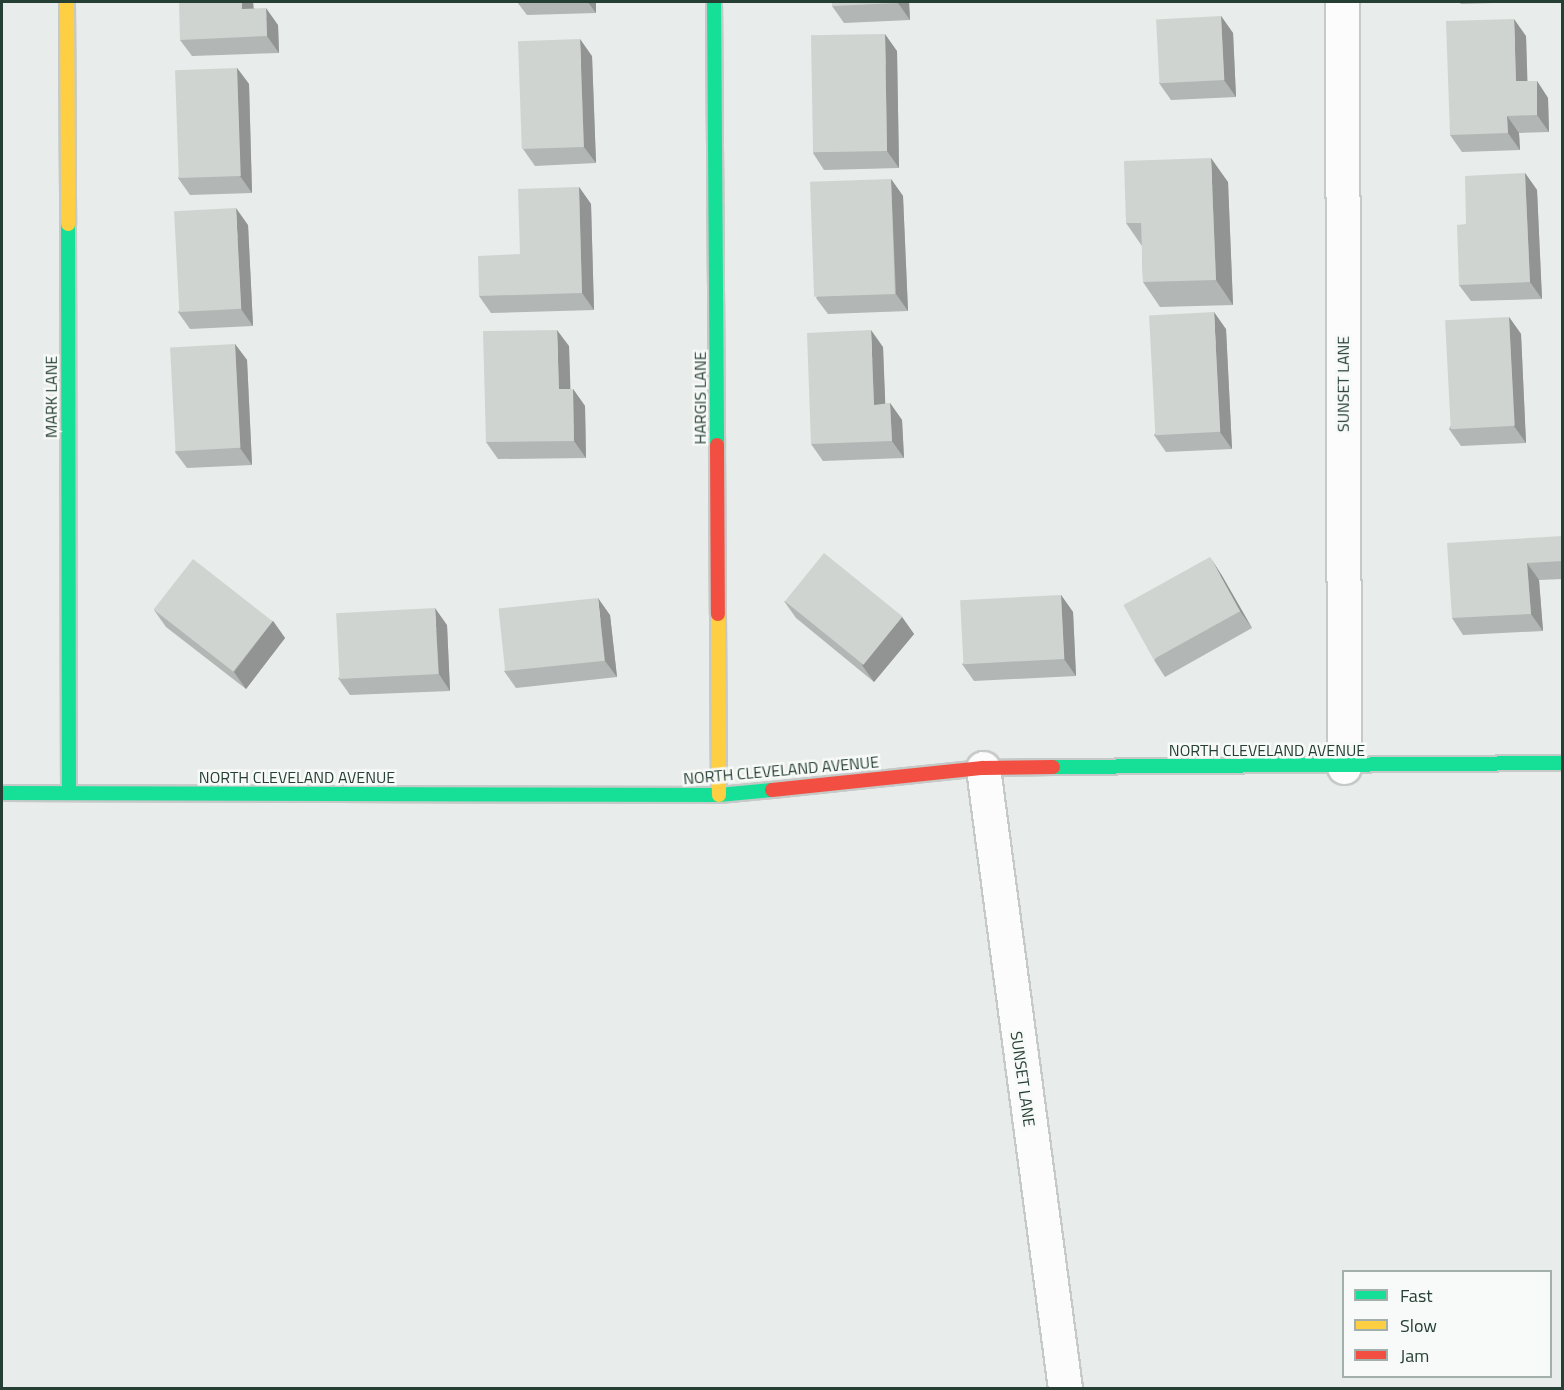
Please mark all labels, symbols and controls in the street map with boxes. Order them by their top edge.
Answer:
street label: SUNSET LANE [1333,336,1353,432]
street label: HARGIS LANE [690,351,710,445]
street label: MARK LANE [41,356,61,438]
street label: NORTH CLEVELAND AVENUE [1169,740,1365,760]
street label: NORTH CLEVELAND AVENUE [682,752,880,788]
street label: NORTH CLEVELAND AVENUE [199,767,395,787]
street label: SUNSET LANE [1007,1030,1039,1128]
legend [1342,1270,1552,1378]
text: Fast [1400,1282,1433,1309]
text: Slow [1400,1312,1437,1339]
text: Jam [1400,1342,1429,1369]

